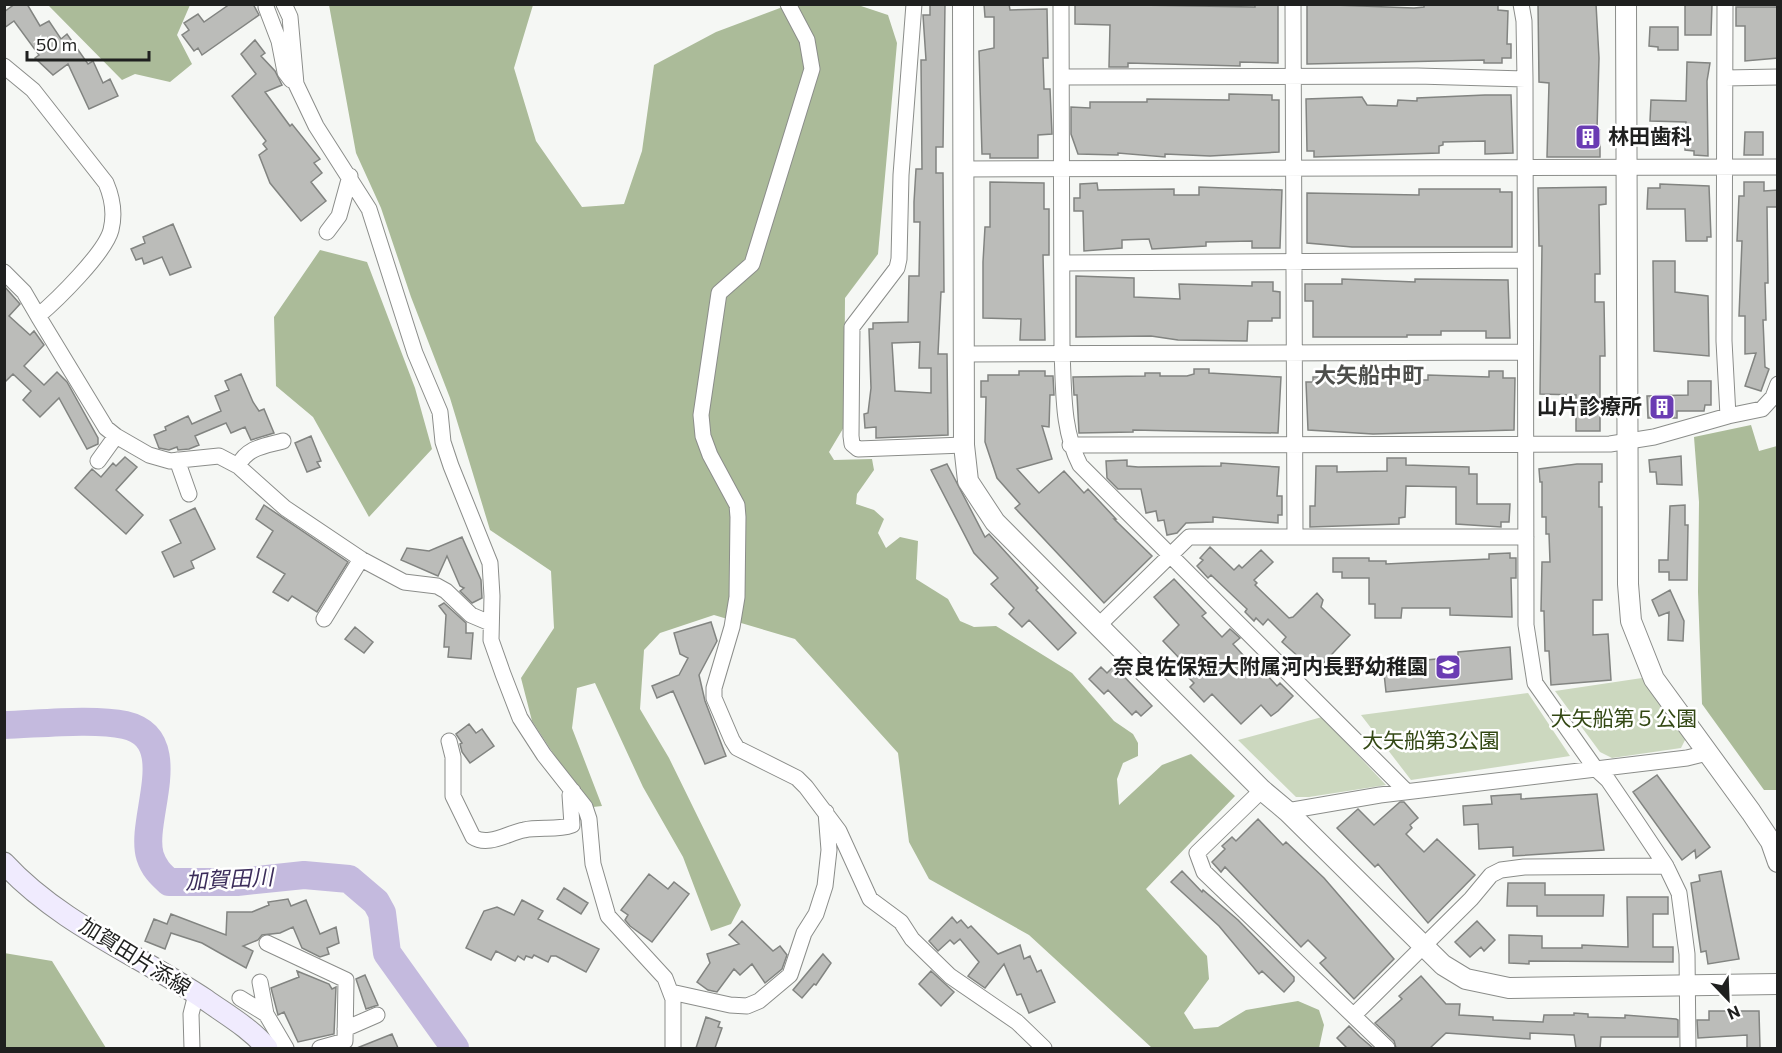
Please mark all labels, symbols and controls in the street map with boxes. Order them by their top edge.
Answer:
scale bar [27,24,148,62]
text: 50 m [36,33,77,55]
building icon: 林田歯科 [1573,122,1603,152]
place label: 林田歯科 [1608,123,1692,148]
district label: 大矢船中町 [1314,361,1424,388]
building icon: 山片診療所 [1647,392,1677,422]
place label: 山片診療所 [1537,393,1642,418]
school or university icon: 奈良佐保短大附属河内長野幼稚園 [1433,652,1463,682]
place label: 奈良佐保短大附属河内長野幼稚園 [1113,653,1428,678]
park label: 大矢船第５公園 [1551,705,1698,730]
park label: 大矢船第3公園 [1362,727,1500,752]
water label: 加賀田川 [184,863,276,894]
street label: 加賀田片添線 [76,912,196,1000]
north arrow [1698,969,1758,1029]
text: N [1725,1002,1743,1024]

